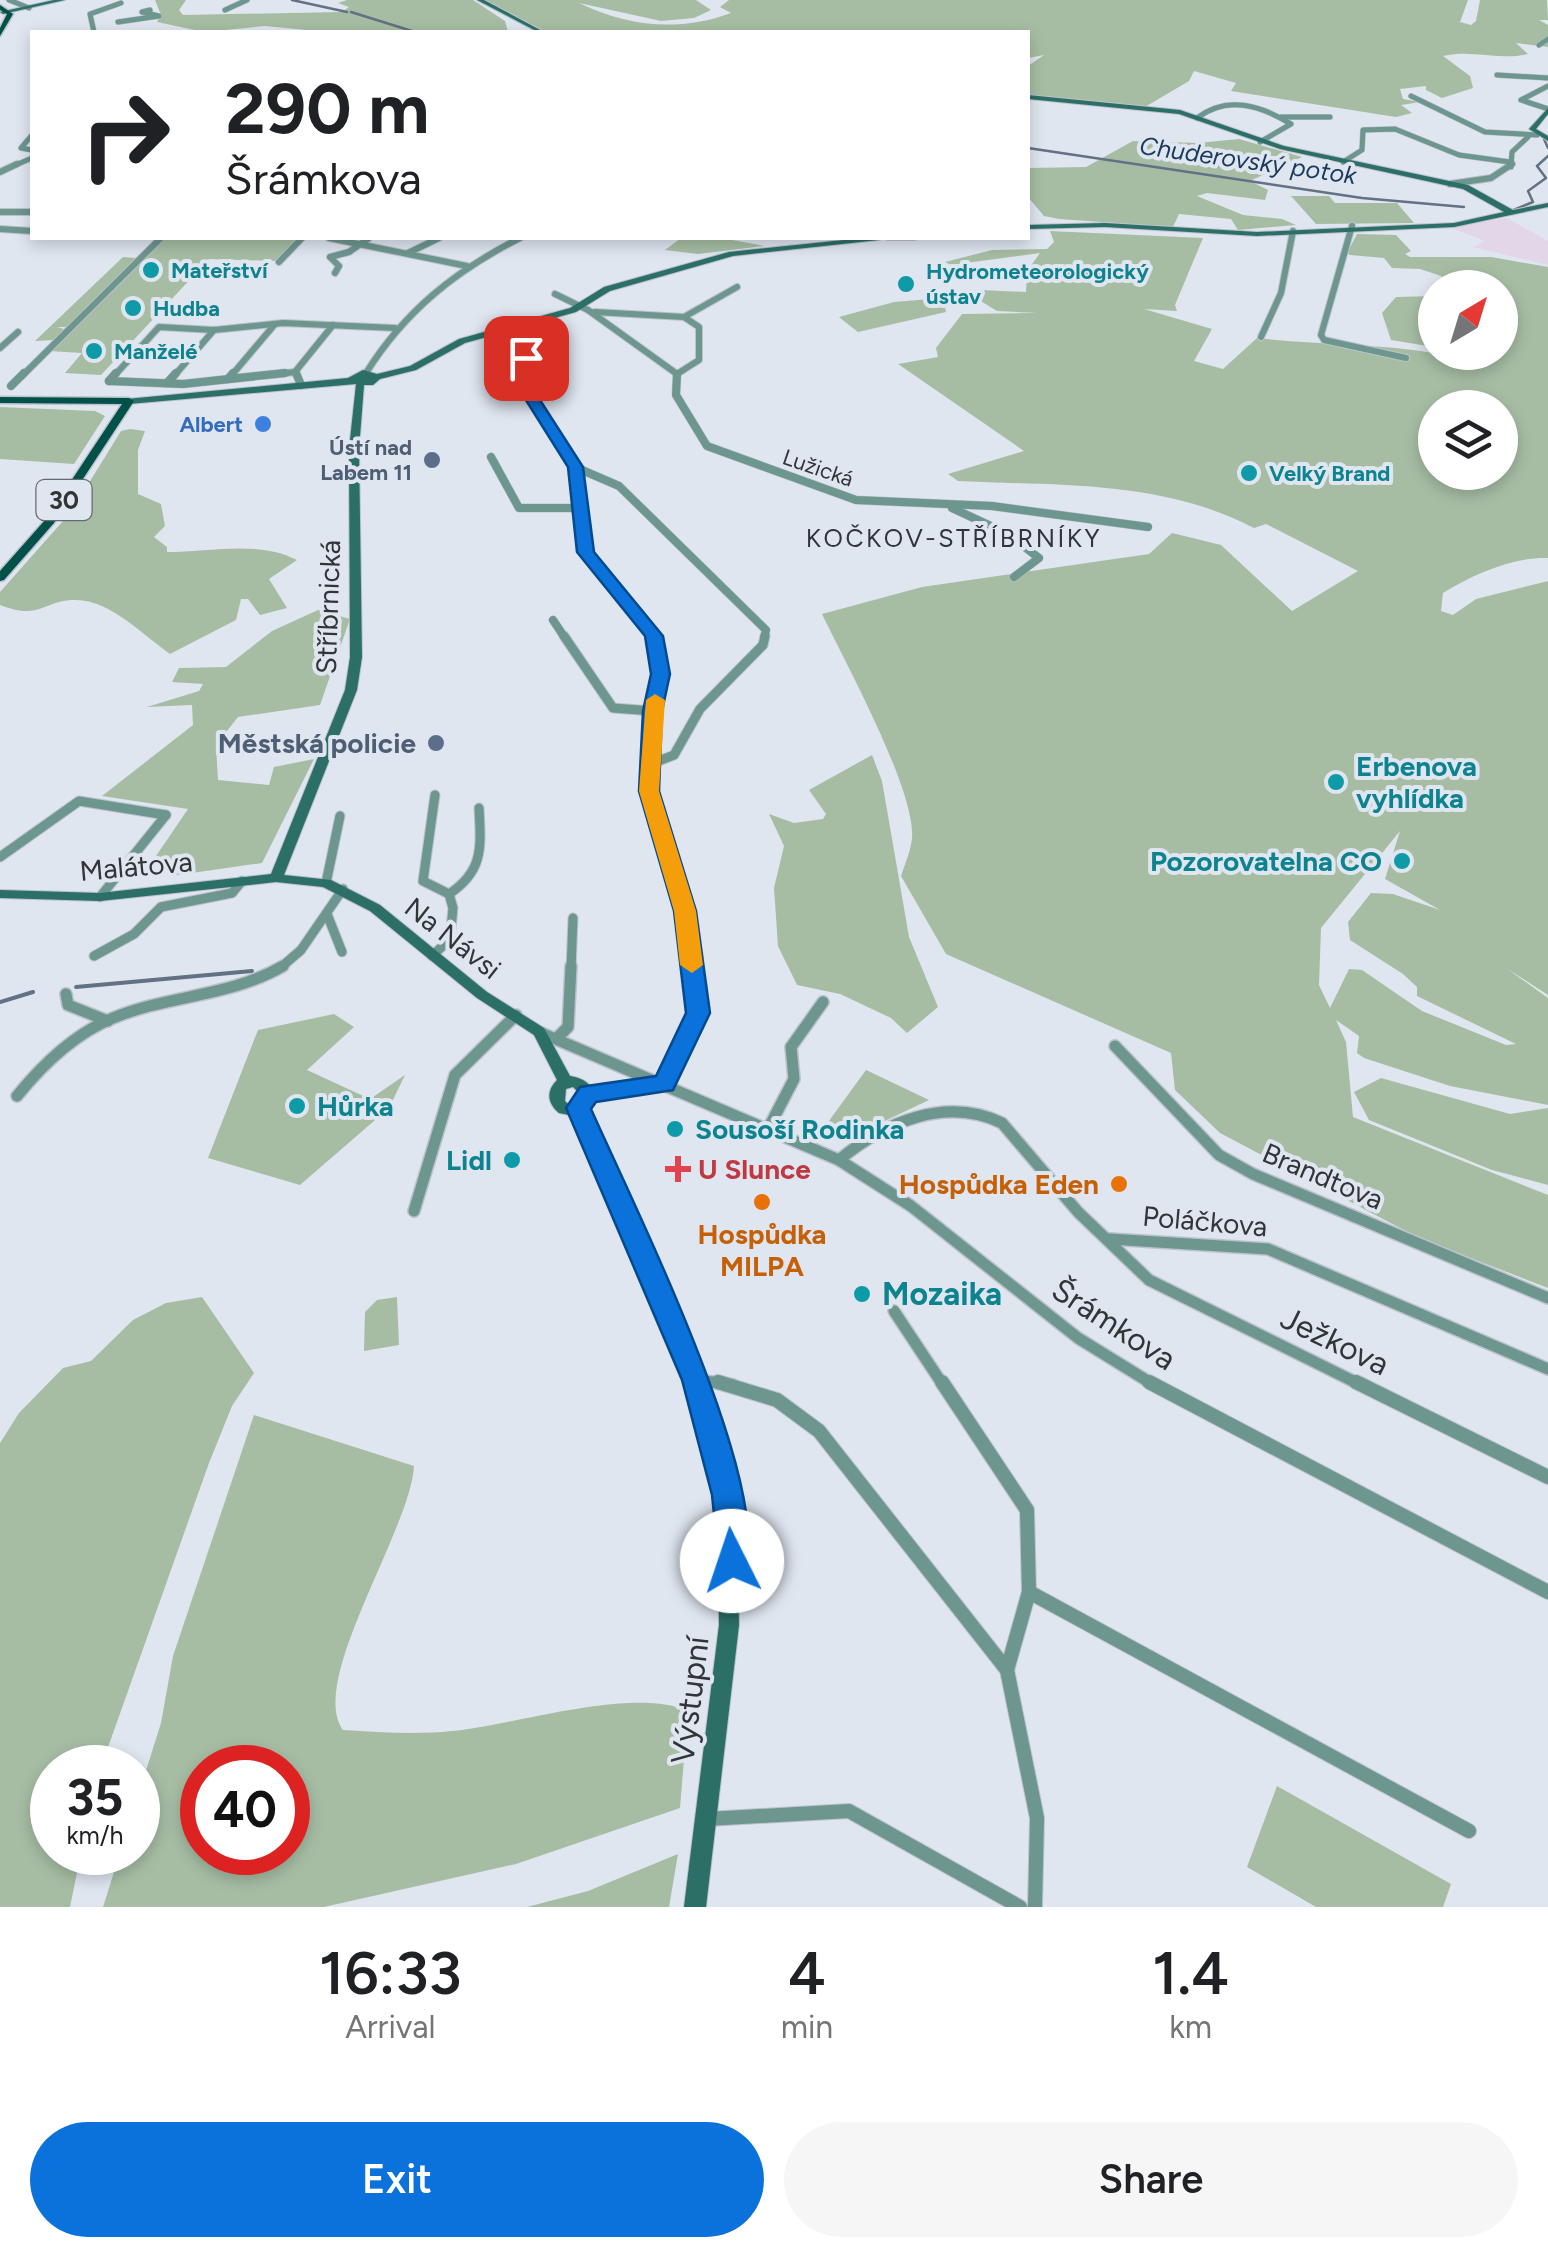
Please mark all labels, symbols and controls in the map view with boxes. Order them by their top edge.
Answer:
text: 290 m [225,66,429,151]
icon: right [60,70,190,200]
water label: Chuderovský potok [1138,130,1359,190]
text: Šrámkova [225,151,422,205]
place label: Mateřství [171,257,269,284]
place label: Hydrometeorologický ústav [926,258,1149,310]
marker: Mateřství [140,259,162,281]
north arrow [1418,270,1518,370]
map controls [1418,270,1518,490]
marker: Hydrometeorologický ústav [895,273,917,295]
place label: Hudba [153,295,220,322]
marker: Hudba [122,297,144,319]
pin [484,316,569,401]
icon: arrive [499,331,554,386]
place label: Manželé [114,338,197,365]
marker: Manželé [83,340,105,362]
button: layers [1418,390,1518,490]
place label: Albert [179,411,243,438]
marker: Albert [252,413,274,435]
place label: Ústí nad Labem 11 [320,434,412,486]
street label: Lužická [779,443,857,493]
marker: Ústí nad Labem 11 [421,449,443,471]
place label: Velký Brand [1269,460,1390,487]
marker: Velký Brand [1238,462,1260,484]
road number: 30 [36,480,92,520]
district label: KOČKOV-STŘÍBRNÍKY [806,523,1102,553]
street label: Stříbrnická [309,539,347,675]
place label: Městská policie [218,726,416,760]
marker: Městská policie [425,732,447,754]
place label: Erbenova vyhlídka [1356,749,1477,815]
marker: Erbenova vyhlídka [1325,771,1347,793]
street label: Malátova [78,844,194,888]
place label: Pozorovatelna CO [1150,844,1382,878]
marker: Pozorovatelna CO [1391,850,1413,872]
street label: Na Návsi [398,890,508,986]
place label: Hůrka [317,1089,394,1123]
marker: Hůrka [286,1095,308,1117]
place label: Sousoší Rodinka [695,1112,904,1146]
marker: Sousoší Rodinka [664,1118,686,1140]
street label: Brandtova [1258,1135,1388,1217]
place label: Lidl [446,1143,492,1177]
marker: Lidl [501,1149,523,1171]
place label: U Slunce [698,1152,811,1186]
marker: U Slunce [667,1158,689,1180]
place label: Hospůdka Eden [899,1167,1099,1201]
marker: Hospůdka Eden [1108,1173,1130,1195]
marker: Hospůdka MILPA [751,1191,773,1213]
street label: Poláčkova [1141,1199,1269,1243]
place label: Hospůdka MILPA [698,1217,826,1283]
street label: Šrámkova [1045,1270,1183,1378]
place label: Mozaika [882,1275,1002,1313]
marker: Mozaika [851,1283,873,1305]
street label: Ježkova [1275,1299,1395,1383]
position arrow [680,1509,784,1613]
street label: Výstupní [663,1633,717,1766]
speed limit sign: 40 [180,1745,310,1875]
text: 35 [67,1767,123,1828]
text: km/h [66,1820,124,1850]
text: 16:33 [319,1937,462,2009]
text: 4 [788,1937,826,2009]
text: 1.4 [1152,1937,1229,2009]
text: Arrival [345,2008,436,2046]
text: min [781,2008,833,2046]
text: km [1169,2008,1212,2046]
button: Exit [30,2122,764,2237]
button: Share [784,2122,1518,2237]

